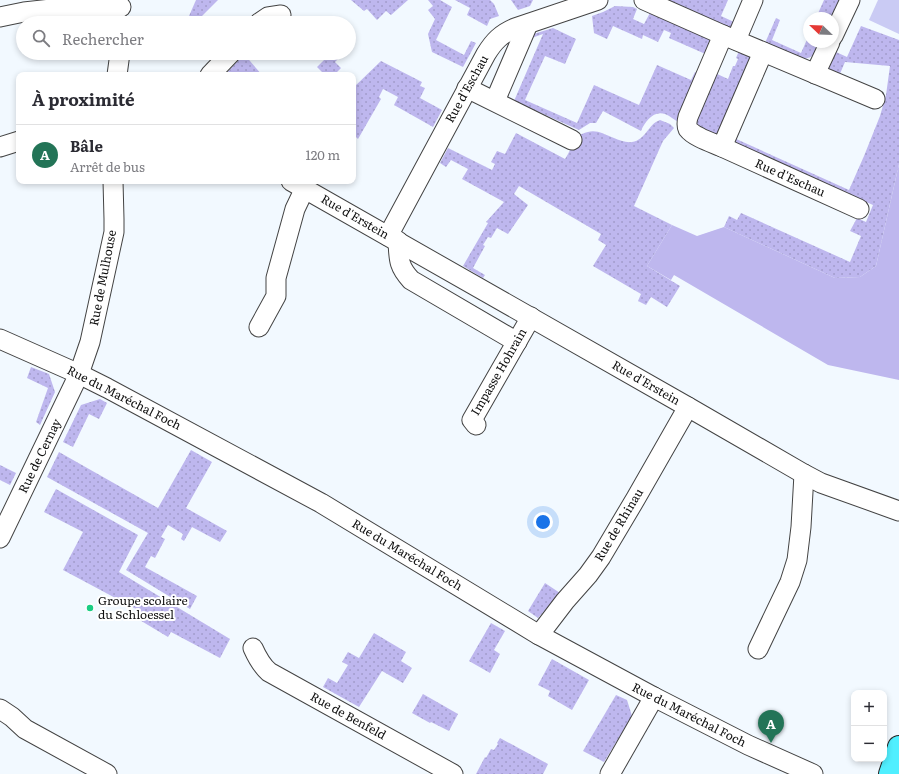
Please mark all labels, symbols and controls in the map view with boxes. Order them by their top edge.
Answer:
north arrow [803,12,839,48]
search box [16,16,356,60]
icon: search [30,27,52,49]
text: Rechercher [62,27,144,50]
street label: Rue d'Eschau [440,51,492,126]
text: À proximité [32,86,135,111]
text: Bâle [70,134,103,157]
text: A [40,145,50,164]
text: 120 m [305,145,340,164]
street label: Rue d'Eschau [752,154,829,201]
text: Arrêt de bus [70,157,145,176]
street label: Rue d'Erstein [318,189,393,243]
street label: Rue de Mulhouse [84,228,120,327]
street label: Impasse Hohrain [466,324,531,419]
street label: Rue d'Erstein [609,355,684,409]
street label: Rue du Maréchal Foch [64,360,185,434]
street label: Rue de Cernay [13,415,65,496]
street label: Rue de Rhinau [589,484,647,564]
your location [533,512,553,532]
street label: Rue du Maréchal Foch [349,514,466,594]
place label: Groupe scolaire du Schloessel [98,591,188,623]
marker: Groupe scolaire du Schloessel [85,603,95,613]
street label: Rue du Maréchal Foch [629,677,750,751]
street label: Rue de Benfeld [307,687,390,744]
map controls [851,690,887,762]
button: + [851,690,887,726]
pin: A [758,710,784,743]
button: − [851,726,887,762]

